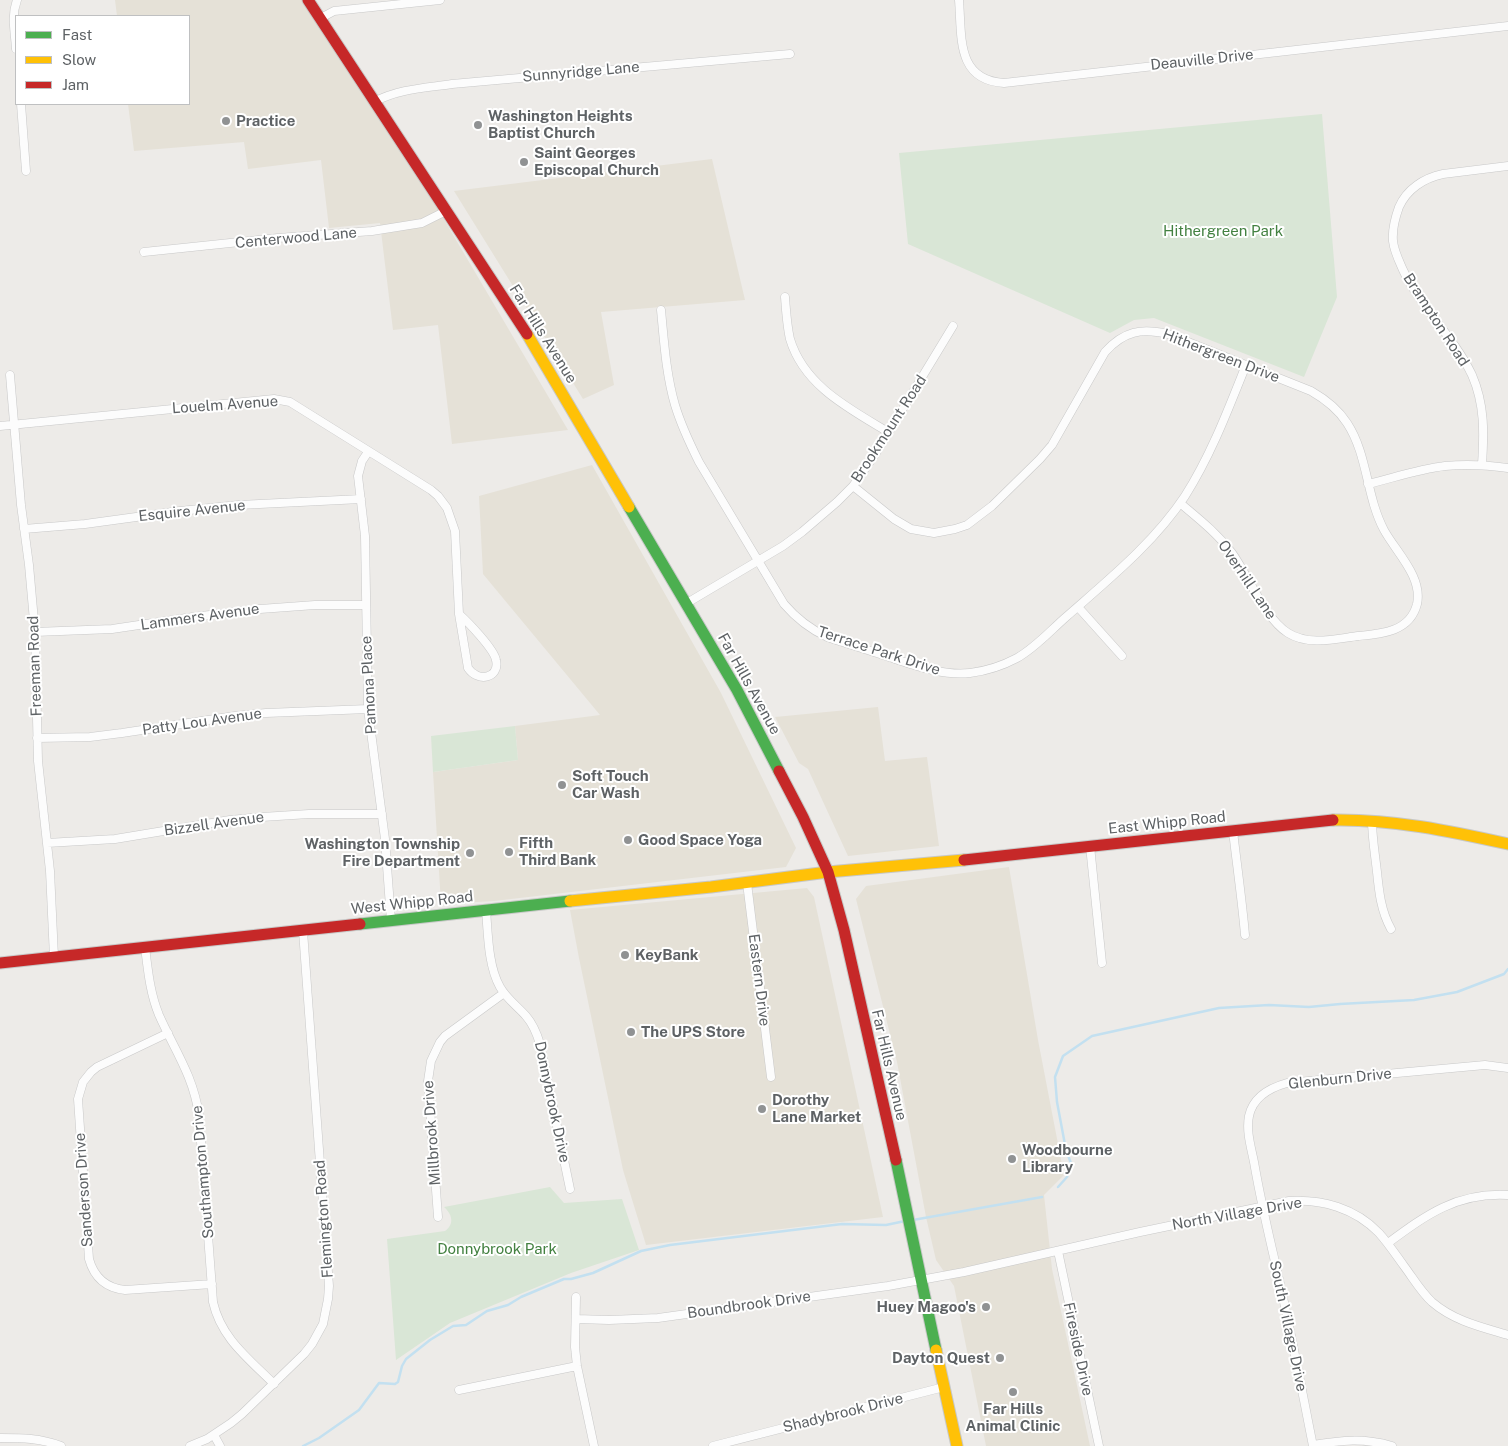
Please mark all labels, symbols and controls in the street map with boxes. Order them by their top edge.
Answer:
legend [15,15,190,105]
text: Fast [62,26,92,43]
street label: Deauville Drive [1149,46,1255,74]
text: Slow [62,51,96,68]
street label: Sunnyridge Lane [522,58,640,86]
text: Jam [62,76,89,93]
place label: Washington Heights Baptist Church [488,107,633,142]
place label: Practice [236,112,295,130]
marker: Practice [220,115,232,127]
marker: Washington Heights Baptist Church [472,119,484,131]
place label: Saint Georges Episcopal Church [534,144,659,179]
marker: Saint Georges Episcopal Church [518,156,530,168]
park label: Hithergreen Park [1163,222,1283,240]
street label: Centerwood Lane [234,224,358,252]
street label: Brampton Road [1399,270,1473,370]
street label: Far Hills Avenue [505,281,581,387]
street label: Hithergreen Drive [1160,325,1282,387]
street label: Brookmount Road [847,372,931,486]
street label: Louelm Avenue [171,392,279,418]
street label: Esquire Avenue [138,496,246,526]
street label: Overhill Lane [1214,537,1280,623]
street label: Lammers Avenue [139,600,261,634]
street label: Freeman Road [24,615,46,717]
street label: Terrace Park Drive [815,623,943,679]
street label: Far Hills Avenue [714,630,784,738]
street label: Pamona Place [357,635,381,735]
street label: Patty Lou Avenue [141,705,263,739]
place label: Soft Touch Car Wash [572,767,649,802]
marker: Soft Touch Car Wash [556,779,568,791]
street label: Bizzell Avenue [163,808,265,840]
street label: East Whipp Road [1107,808,1227,838]
place label: Good Space Yoga [638,831,762,849]
place label: Fifth Third Bank [519,834,596,869]
marker: Good Space Yoga [622,834,634,846]
place label: Washington Township Fire Department [304,835,460,870]
marker: Fifth Third Bank [503,846,515,858]
marker: Washington Township Fire Department [464,847,476,859]
street label: West Whipp Road [350,888,474,918]
street label: Eastern Drive [744,933,774,1027]
place label: KeyBank [635,946,699,964]
marker: KeyBank [619,949,631,961]
street label: Far Hills Avenue [867,1008,911,1122]
place label: The UPS Store [641,1023,745,1041]
marker: The UPS Store [625,1026,637,1038]
street label: Donnybrook Drive [530,1040,574,1164]
street label: Glenburn Drive [1287,1065,1393,1093]
street label: Millbrook Drive [419,1080,445,1186]
place label: Dorothy Lane Market [772,1091,861,1126]
marker: Dorothy Lane Market [756,1103,768,1115]
street label: Southampton Drive [188,1105,218,1239]
street label: Sanderson Drive [71,1132,97,1248]
place label: Woodbourne Library [1022,1141,1113,1176]
marker: Woodbourne Library [1006,1153,1018,1165]
street label: Flemington Road [311,1159,337,1279]
street label: North Village Drive [1171,1194,1303,1234]
park label: Donnybrook Park [437,1240,557,1258]
street label: South Village Drive [1265,1259,1311,1393]
street label: Boundbrook Drive [686,1287,812,1323]
place label: Huey Magoo's [877,1298,976,1316]
marker: Huey Magoo's [980,1301,992,1313]
street label: Fireside Drive [1059,1301,1097,1397]
place label: Dayton Quest [892,1349,990,1367]
marker: Dayton Quest [994,1352,1006,1364]
marker: Far Hills Animal Clinic [1007,1386,1019,1398]
street label: Shadybrook Drive [781,1389,905,1437]
place label: Far Hills Animal Clinic [966,1400,1060,1435]

